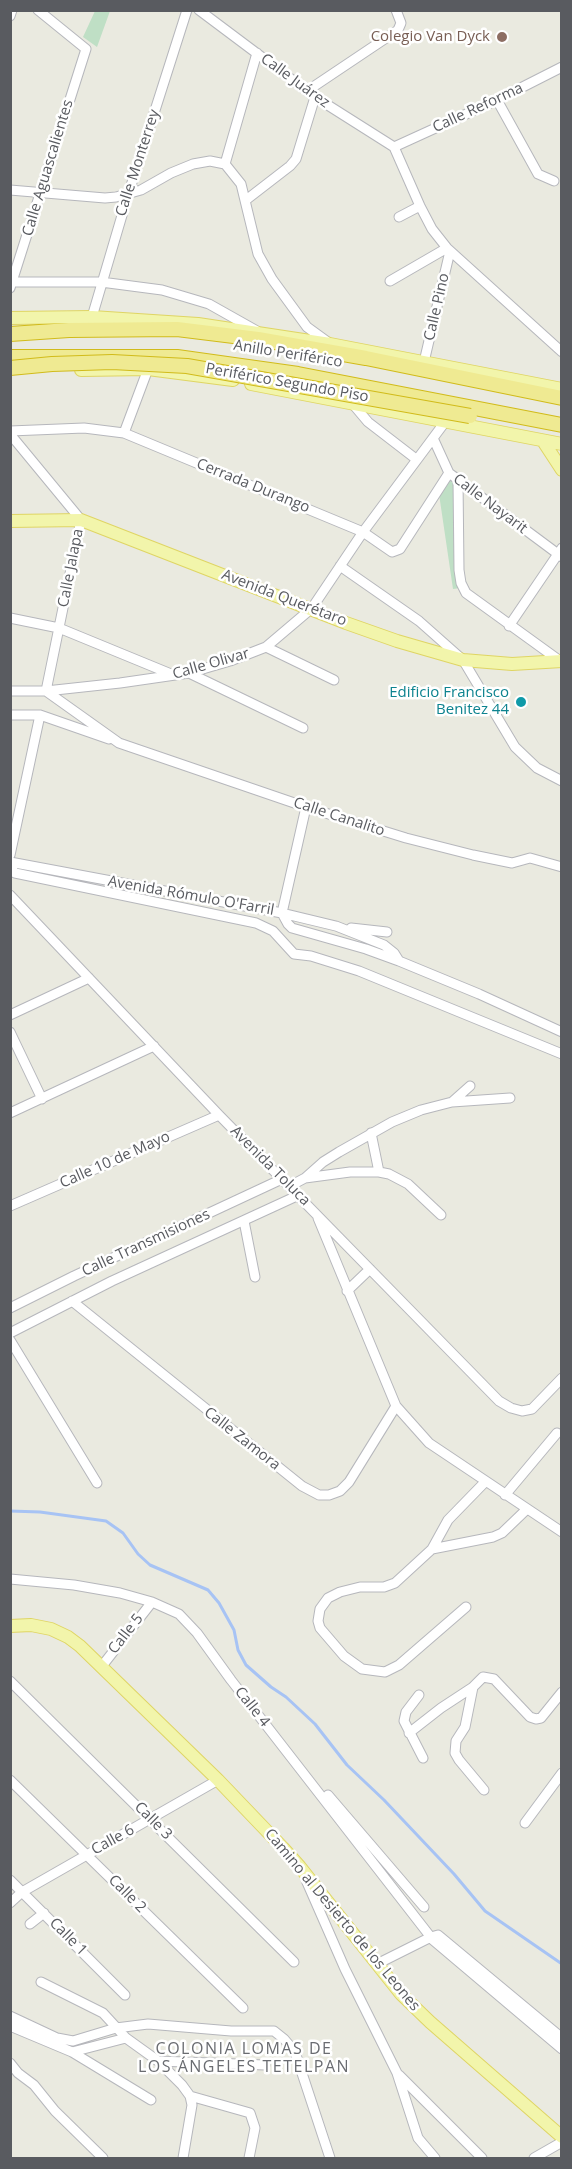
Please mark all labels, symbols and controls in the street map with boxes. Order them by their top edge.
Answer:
place label: Colegio Van Dyck [371,28,490,46]
marker: Colegio Van Dyck [495,30,509,44]
street label: Calle Juárez [257,50,333,112]
street label: Calle Reforma [430,79,526,137]
street label: Calle Aguascalientes [19,98,77,238]
street label: Calle Monterrey [112,107,164,219]
street label: Calle Pino [421,272,453,342]
street label: Anillo Periférico [232,337,344,371]
street label: Periférico Segundo Piso [204,360,370,406]
street label: Cerrada Durango [194,455,312,517]
street label: Calle Nayarit [449,470,531,538]
street label: Calle Jalapa [55,527,87,609]
street label: Avenida Querétaro [219,566,349,630]
street label: Calle Olivar [171,644,251,684]
place label: Edificio Francisco Benitez 44 [389,684,509,719]
marker: Edificio Francisco Benitez 44 [514,695,528,709]
street label: Calle Canalito [291,794,387,840]
street label: Avenida Rómulo O'Farril [106,872,276,920]
street label: Avenida Toluca [226,1122,314,1210]
street label: Calle 10 de Mayo [57,1128,173,1192]
street label: Calle Transmisiones [79,1205,213,1281]
street label: Calle Zamora [200,1404,284,1474]
street label: Calle 5 [105,1610,147,1658]
street label: Calle 4 [230,1683,274,1731]
street label: Calle 3 [130,1798,176,1844]
street label: Calle 6 [88,1821,138,1859]
street label: Camino al Desierto de los Leones [261,1825,423,2015]
street label: Calle 2 [104,1871,150,1917]
street label: Calle 1 [45,1914,91,1960]
district label: COLONIA LOMAS DE LOS ÁNGELES TETELPAN [138,2039,350,2077]

